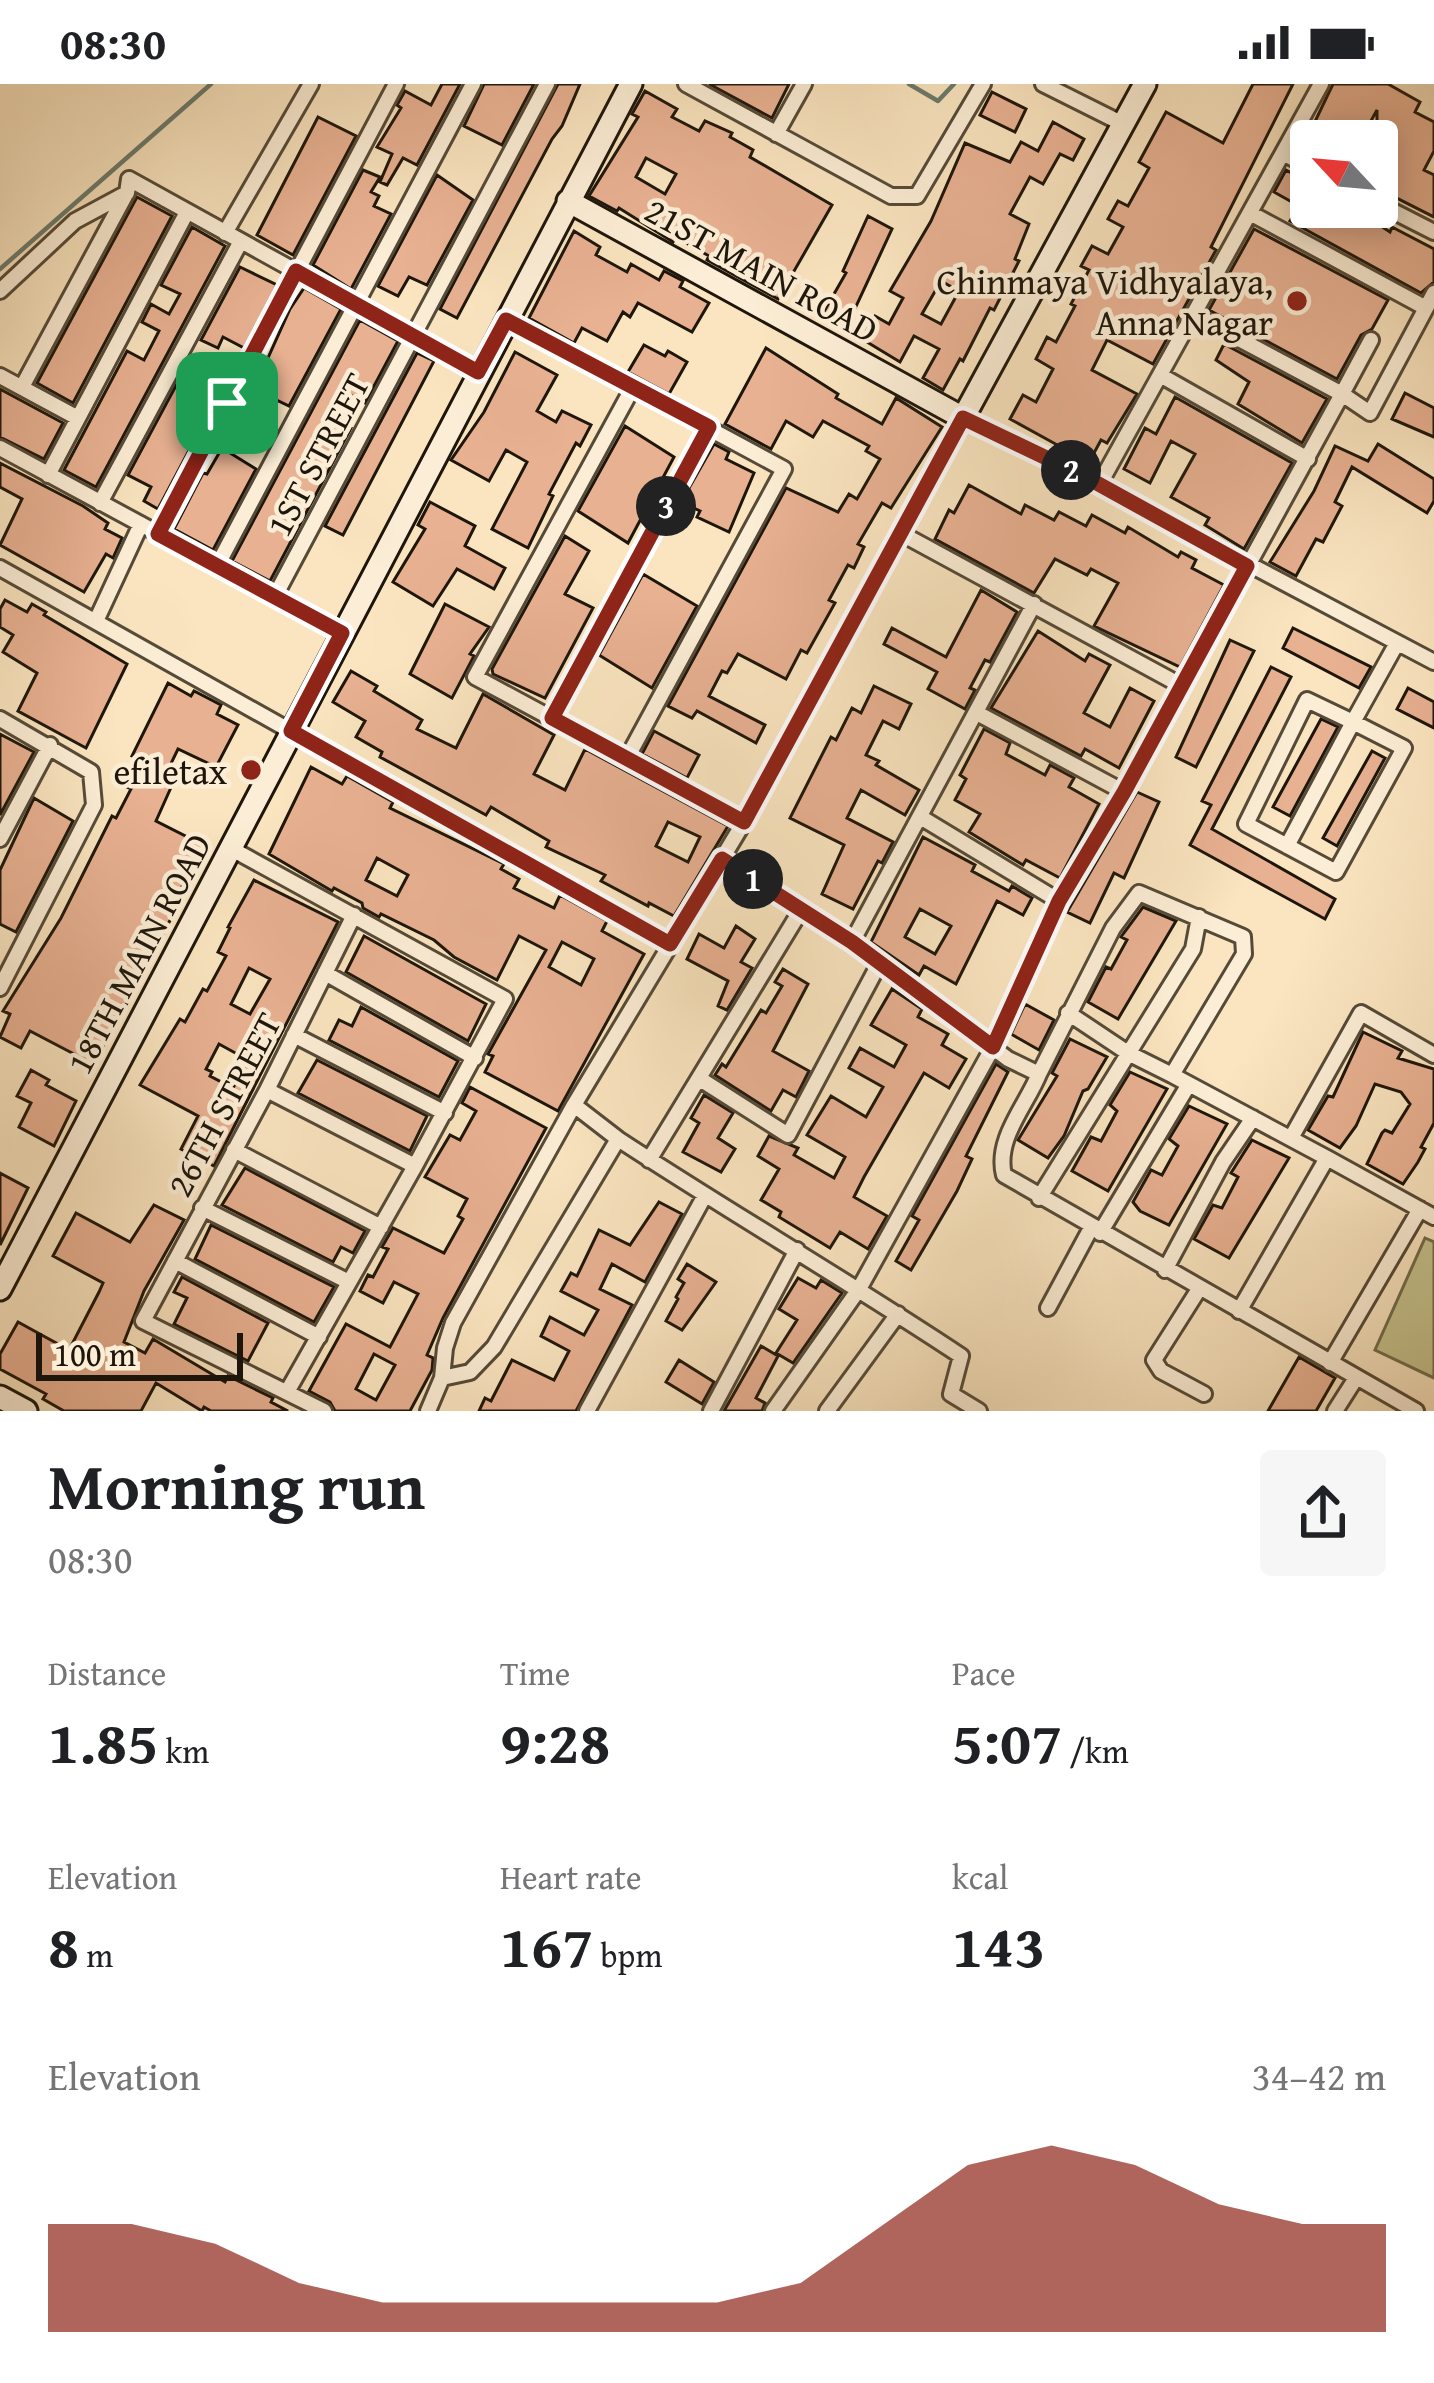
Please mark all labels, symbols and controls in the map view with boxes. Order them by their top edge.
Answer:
text: 08:30 [60,10,166,75]
north arrow [1290,120,1398,228]
map controls [1290,120,1398,228]
street label: 21ST MAIN ROAD [636,183,888,355]
place label: Chinmaya Vidhyalaya, Anna Nagar [936,254,1273,348]
marker: Chinmaya Vidhyalaya, Anna Nagar [1284,288,1310,314]
pin [176,352,278,454]
street label: 1ST STREET [252,363,382,545]
icon: arrive [194,370,260,436]
pin: 2 [1041,440,1101,500]
text: 2 [1062,446,1080,494]
pin: 3 [636,476,696,536]
text: 3 [657,482,675,530]
place label: efiletax [113,744,228,797]
marker: efiletax [238,757,264,783]
street label: 18TH MAIN ROAD [52,823,224,1083]
pin: 1 [723,849,783,909]
text: 1 [744,855,762,903]
street label: 26TH STREET [152,1002,294,1206]
scale bar [36,1327,243,1380]
text: 100 m [54,1330,136,1378]
text: Morning run [48,1436,425,1533]
button: share [1260,1450,1386,1576]
text: 08:30 [48,1530,133,1587]
text: Distance [48,1649,166,1697]
text: Time [500,1649,570,1697]
text: Pace [952,1649,1015,1697]
text: 1.85 [48,1697,158,1785]
text: 9:28 [500,1697,610,1785]
text: 5:07 [952,1697,1062,1785]
text: km [158,1727,209,1775]
text: /km [1062,1727,1129,1775]
text: Elevation [48,1853,177,1901]
text: Heart rate [500,1853,642,1901]
text: kcal [952,1853,1008,1901]
text: 8 [48,1901,79,1989]
text: 167 [500,1901,593,1989]
text: 143 [952,1901,1045,1989]
text: m [79,1931,113,1979]
text: bpm [593,1931,662,1979]
text: Elevation [48,2047,201,2104]
text: 34–42 m [1252,2047,1386,2104]

